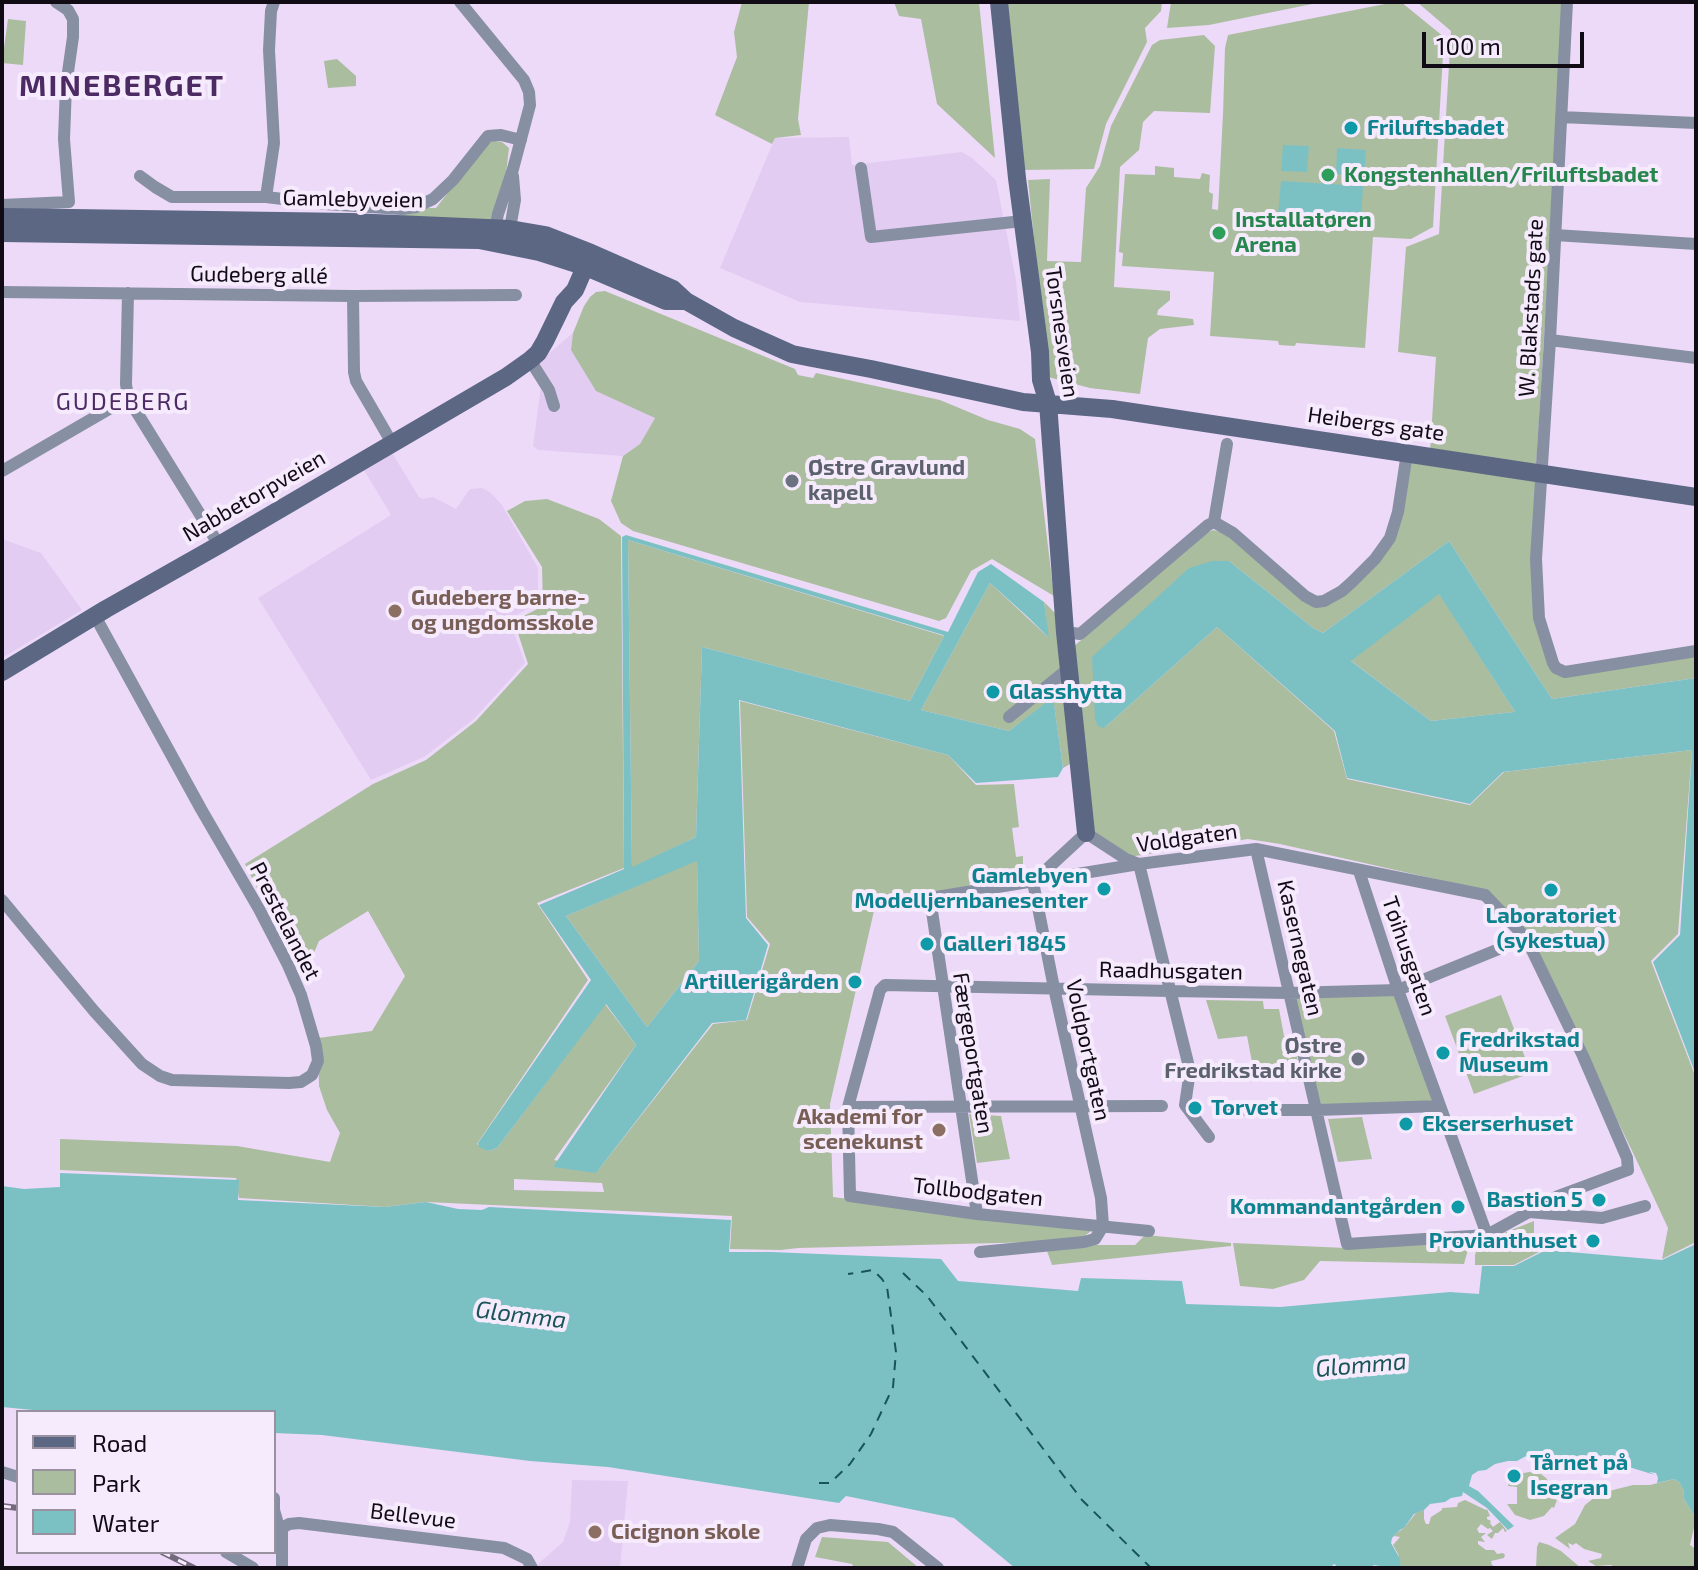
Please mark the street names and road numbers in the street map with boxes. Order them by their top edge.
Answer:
street label: Gamlebyveien [282,185,424,213]
street label: W. Blakstads gate [1513,218,1549,398]
street label: Gudeberg allé [190,261,328,289]
street label: Torsnesveien [1040,265,1084,399]
street label: Heibergs gate [1306,401,1446,447]
street label: Nabbetorpveien [178,445,330,547]
street label: Voldgaten [1135,818,1239,858]
street label: Prestelandet [244,858,326,984]
street label: Kasernegaten [1272,877,1328,1019]
street label: Tøihusgaten [1376,893,1442,1019]
street label: Raadhusgaten [1099,957,1243,985]
street label: Færgeportgaten [947,970,999,1136]
street label: Voldportgaten [1060,977,1116,1123]
street label: Tollbodgaten [912,1172,1044,1212]
street label: Bellevue [369,1498,457,1534]

